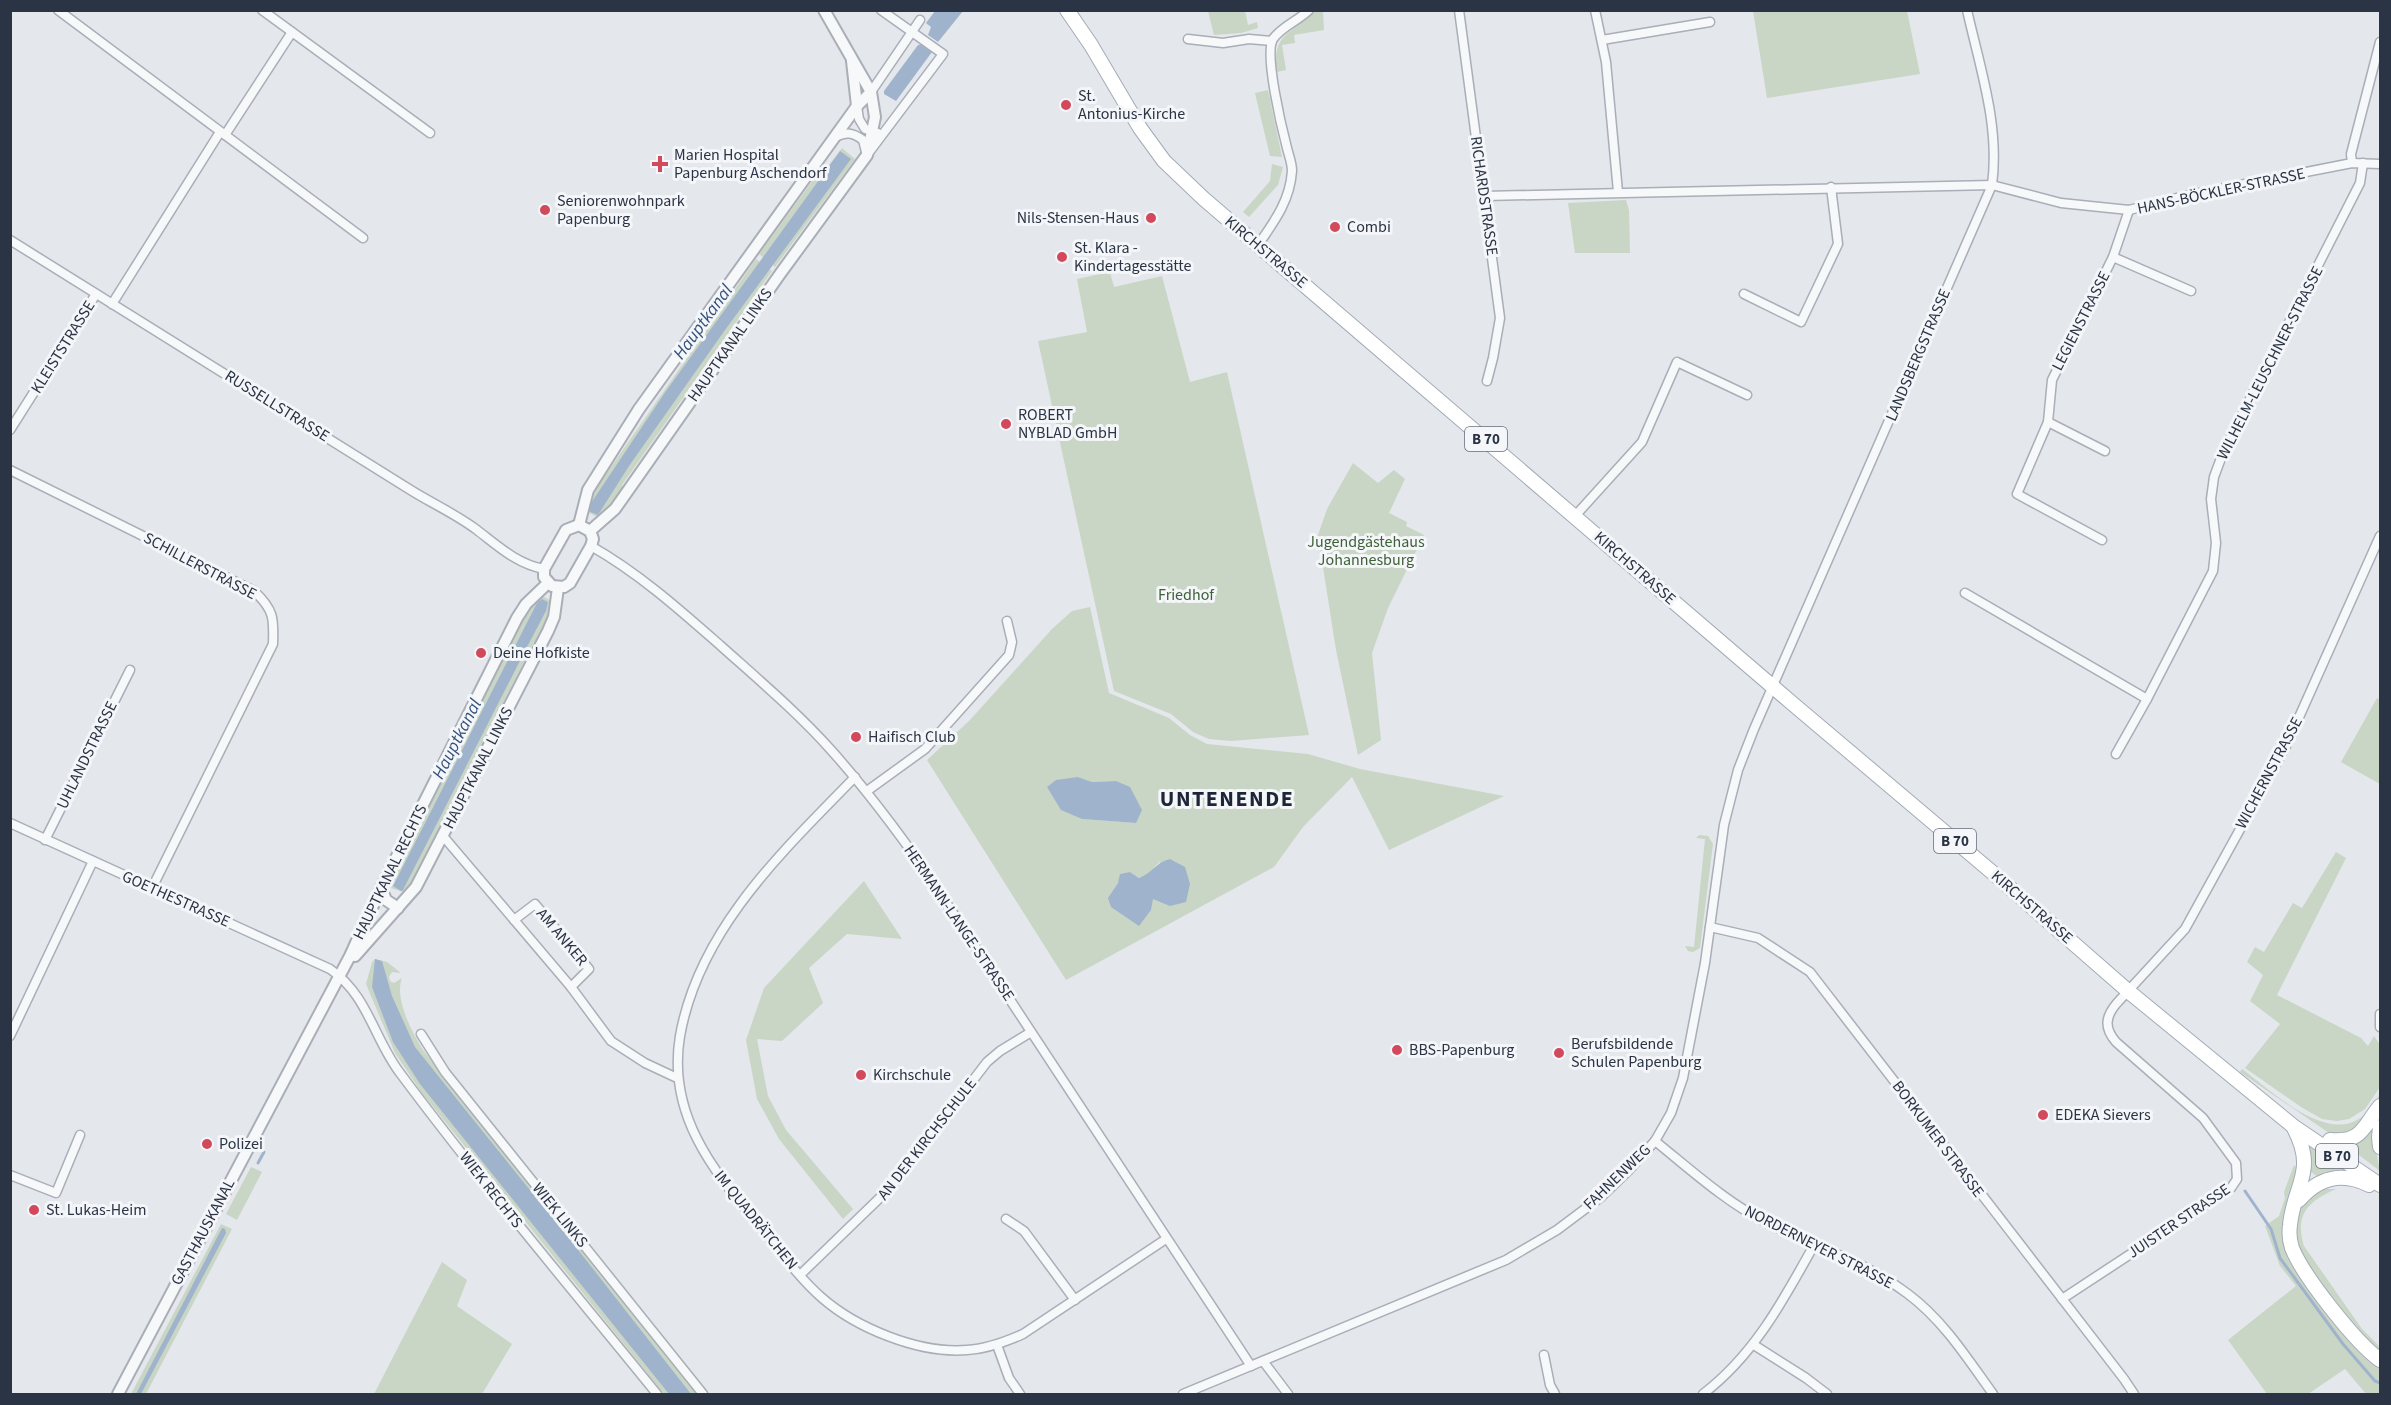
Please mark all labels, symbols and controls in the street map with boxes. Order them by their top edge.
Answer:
place label: St. Antonius-Kirche [1078,85,1185,125]
marker: St. Antonius-Kirche [1059,98,1073,112]
street label: RICHARDSTRASSE [1465,135,1503,257]
place label: Marien Hospital Papenburg Aschendorf [674,144,828,184]
marker: Marien Hospital Papenburg Aschendorf [651,155,669,173]
street label: HANS-BÖCKLER-STRASSE [2135,162,2307,220]
place label: Seniorenwohnpark Papenburg [557,190,685,230]
marker: Seniorenwohnpark Papenburg [538,203,552,217]
place label: Nils-Stensen-Haus [1017,207,1139,229]
marker: Nils-Stensen-Haus [1144,211,1158,225]
street label: KIRCHSTRASSE [1220,211,1312,293]
place label: Combi [1347,216,1391,238]
marker: Combi [1328,220,1342,234]
place label: St. Klara - Kindertagesstätte [1074,237,1192,277]
marker: St. Klara - Kindertagesstätte [1055,250,1069,264]
street label: WILHELM-LEUSCHNER-STRASSE [2212,263,2328,463]
street label: LEGIENSTRASSE [2046,267,2116,375]
water label: Hauptkanal [667,279,739,365]
street label: HAUPTKANAL LINKS [682,284,778,406]
street label: LANDSBERGSTRASSE [1880,285,1956,425]
street label: KLEISTSTRASSE [26,296,100,398]
street label: RUSSELLSTRASSE [220,365,334,447]
place label: ROBERT NYBLAD GmbH [1018,404,1117,444]
marker: ROBERT NYBLAD GmbH [999,417,1013,431]
road number: B 70 [1465,427,1507,451]
street label: KIRCHSTRASSE [1589,526,1681,610]
street label: SCHILLERSTRASSE [140,527,260,605]
park label: Jugendgästehaus Johannesburg [1307,531,1425,571]
park label: Friedhof [1158,584,1215,606]
place label: Deine Hofkiste [493,642,590,664]
marker: Deine Hofkiste [474,646,488,660]
water label: Hauptkanal [426,694,488,784]
street label: UHLANDSTRASSE [51,697,123,813]
street label: HAUPTKANAL LINKS [438,703,518,833]
street label: WICHERNSTRASSE [2230,713,2308,833]
place label: Haifisch Club [868,726,956,748]
marker: Haifisch Club [849,730,863,744]
district label: UNTENENDE [1160,783,1294,815]
street label: HAUPTKANAL RECHTS [348,801,432,943]
road number: B 70 [1934,829,1976,853]
street label: HERMANN-LANGE-STRASSE [899,841,1019,1005]
street label: GOETHESTRASSE [118,865,234,933]
street label: KIRCHSTRASSE [1986,865,2078,949]
street label: AM ANKER [531,903,593,971]
place label: Berufsbildende Schulen Papenburg [1571,1033,1701,1073]
place label: BBS-Papenburg [1409,1039,1514,1061]
marker: BBS-Papenburg [1390,1043,1404,1057]
marker: Berufsbildende Schulen Papenburg [1552,1046,1566,1060]
place label: Kirchschule [873,1064,951,1086]
marker: Kirchschule [854,1068,868,1082]
street label: AN DER KIRCHSCHULE [872,1073,982,1205]
street label: BORKUMER STRASSE [1887,1076,1989,1202]
place label: EDEKA Sievers [2055,1104,2151,1126]
marker: EDEKA Sievers [2036,1108,2050,1122]
place label: Polizei [219,1133,263,1155]
marker: Polizei [200,1137,214,1151]
street label: FAHNENWEG [1578,1139,1656,1215]
road number: B 70 [2316,1144,2358,1168]
street label: WIEK RECHTS [454,1147,528,1233]
street label: IM QUADRÄTCHEN [709,1166,803,1274]
street label: GASTHAUSKANAL [166,1175,240,1289]
street label: WIEK LINKS [527,1178,593,1252]
street label: JUISTER STRASSE [2123,1178,2235,1264]
place label: St. Lukas-Heim [46,1199,146,1221]
street label: NORDERNEYER STRASSE [1741,1200,1897,1294]
marker: St. Lukas-Heim [27,1203,41,1217]

